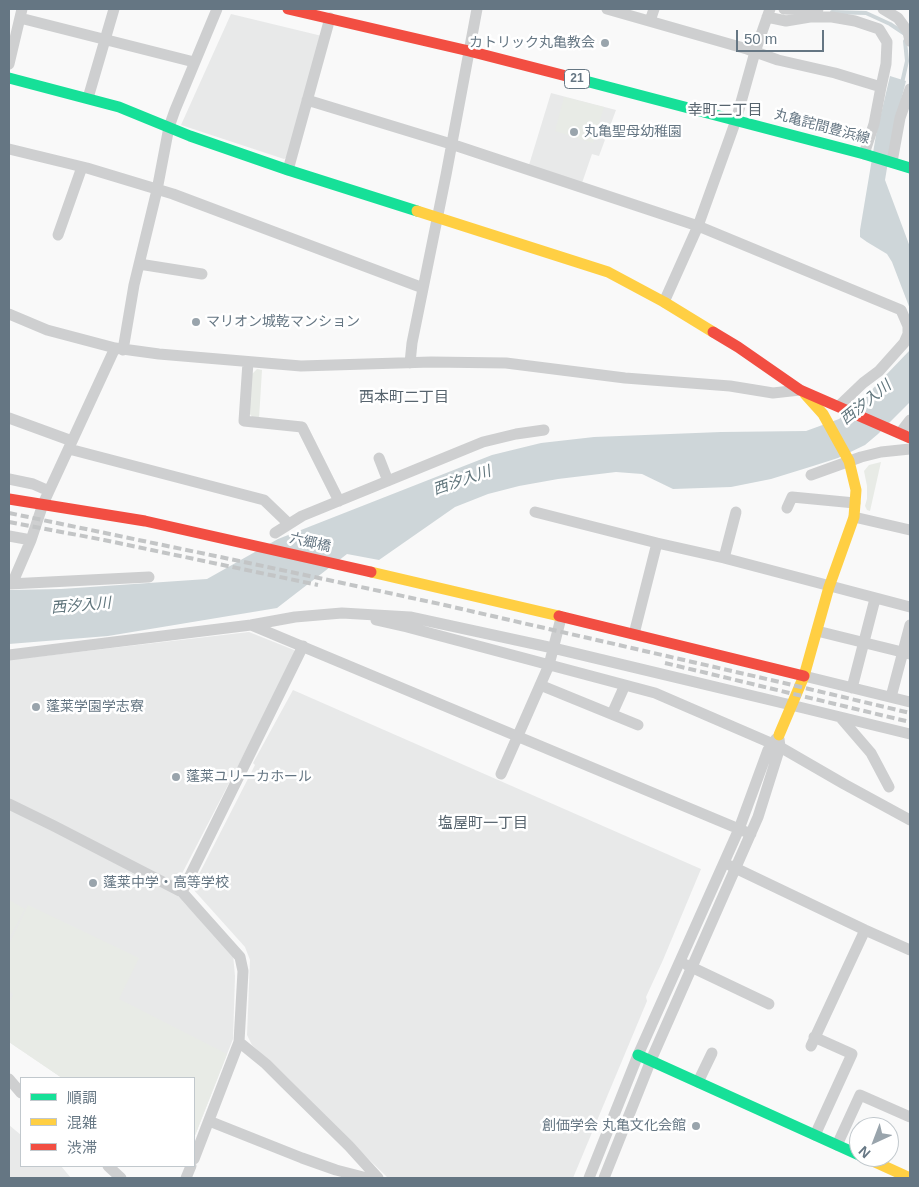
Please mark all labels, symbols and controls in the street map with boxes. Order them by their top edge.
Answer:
scale bar [739,20,826,52]
text: 50 m [744,30,777,47]
place label: カトリック丸亀教会 [469,35,595,51]
marker: カトリック丸亀教会 [599,37,611,49]
road number: 21 [564,70,590,88]
district label: 幸町二丁目 [688,102,762,120]
street label: 丸亀詫間豊浜線 [772,106,872,148]
place label: 丸亀聖母幼稚園 [584,124,682,140]
marker: 丸亀聖母幼稚園 [568,126,580,138]
place label: マリオン城乾マンション [206,314,360,330]
marker: マリオン城乾マンション [190,316,202,328]
water label: 西汐入川 [837,377,895,429]
district label: 西本町二丁目 [359,389,449,407]
water label: 西汐入川 [431,463,493,499]
street label: 六郷橋 [288,530,332,556]
water label: 西汐入川 [50,594,112,618]
place label: 蓬莱学園学志寮 [46,699,144,715]
marker: 蓬莱学園学志寮 [30,701,42,713]
place label: 蓬莱ユリーカホール [186,769,312,785]
marker: 蓬莱ユリーカホール [170,771,182,783]
district label: 塩屋町一丁目 [438,815,528,833]
place label: 蓬莱中学・高等学校 [103,875,229,891]
marker: 蓬莱中学・高等学校 [87,877,99,889]
legend [20,1077,195,1167]
text: 順調 [67,1089,97,1106]
text: 混雑 [67,1114,97,1131]
north arrow [849,1117,899,1167]
place label: 創価学会 丸亀文化会館 [542,1118,686,1134]
marker: 創価学会 丸亀文化会館 [690,1120,702,1132]
text: 渋滞 [67,1139,97,1156]
text: N [855,1143,874,1162]

